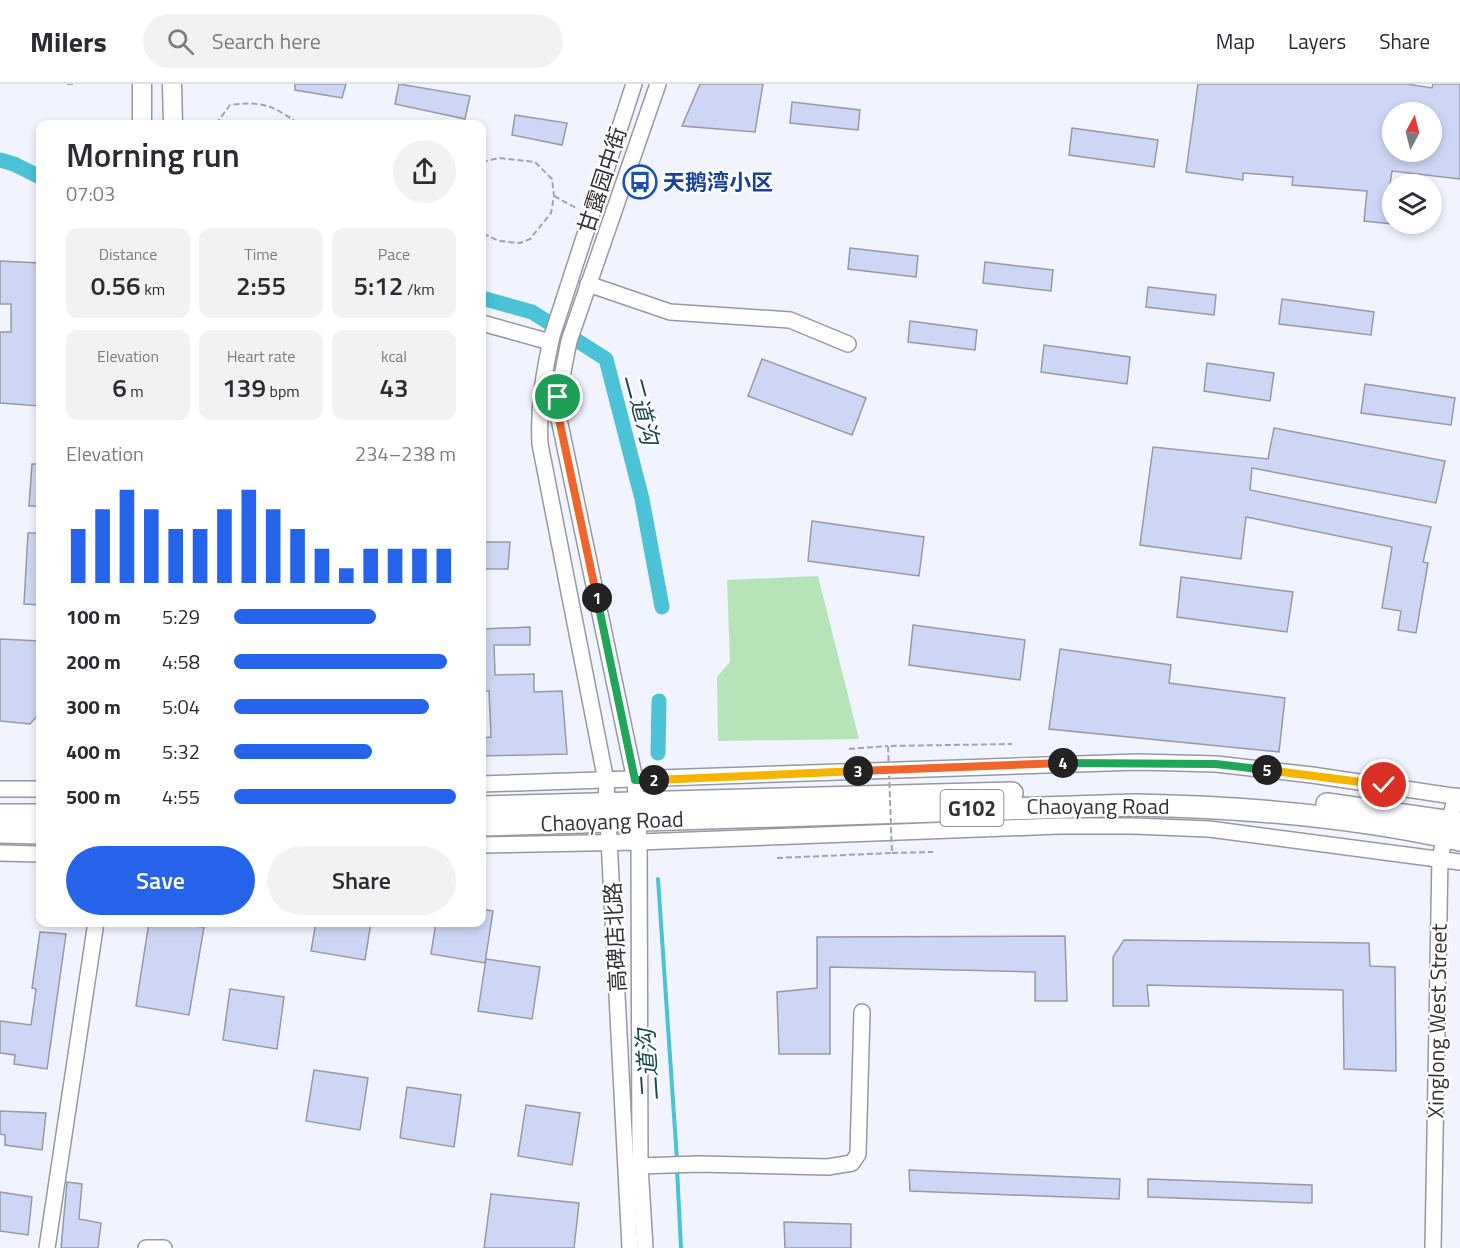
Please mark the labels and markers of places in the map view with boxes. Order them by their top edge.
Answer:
bus stop icon: 天鹅湾小区 [622,164,658,200]
place label: 天鹅湾小区 [663,165,773,199]
pin [532,371,583,422]
pin: 1 [582,583,612,613]
pin: 4 [1048,748,1078,778]
pin: 5 [1252,755,1282,785]
pin: 3 [843,756,873,786]
pin [1358,759,1409,810]
pin: 2 [639,765,669,795]

